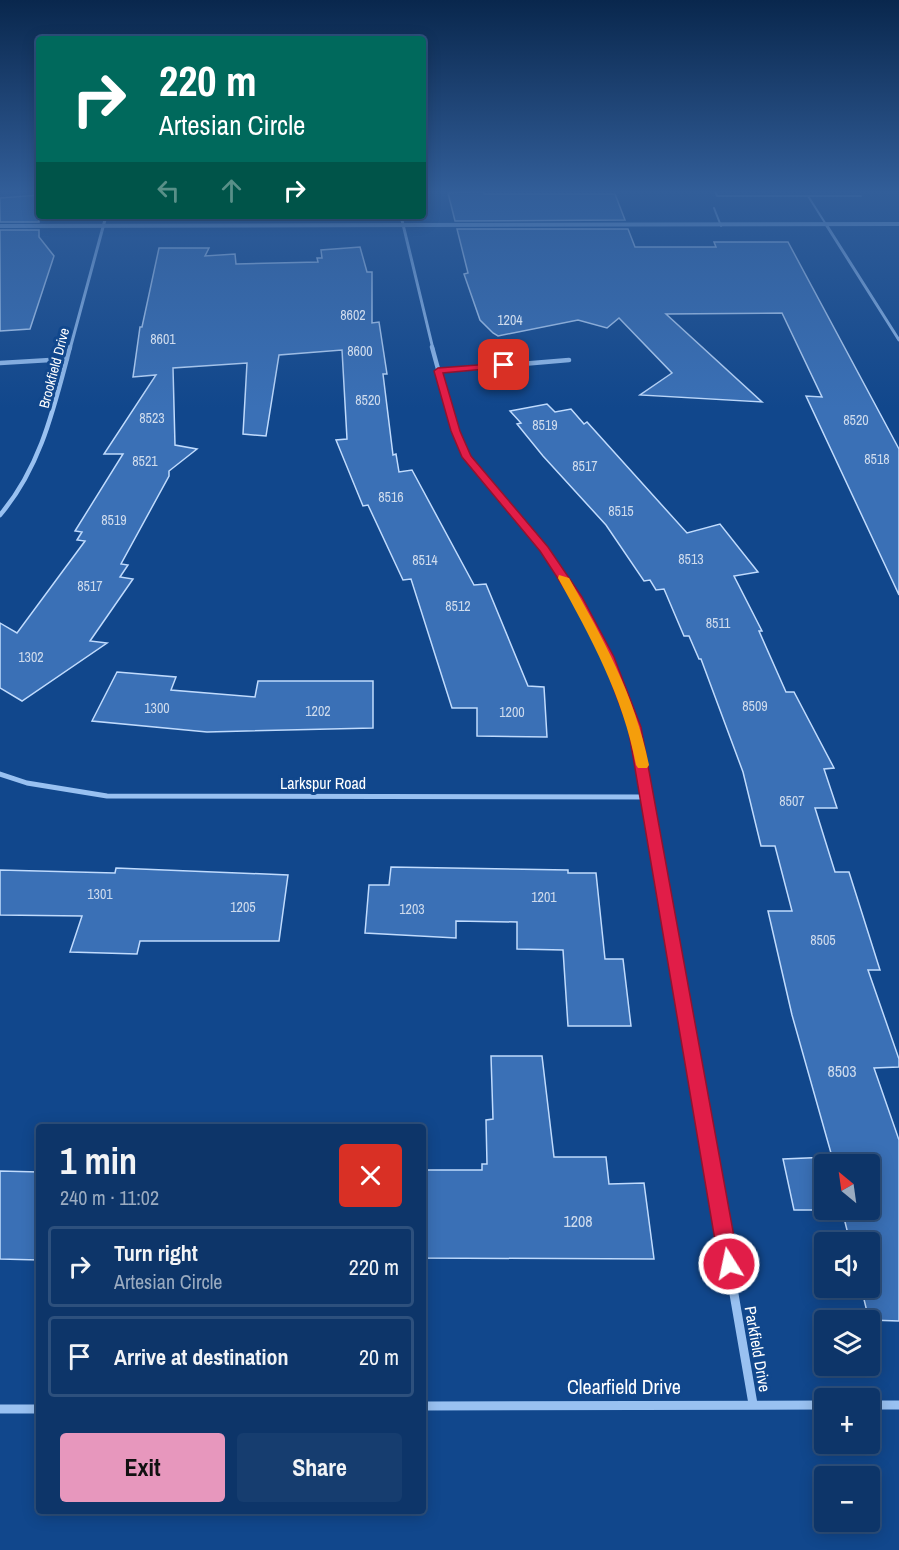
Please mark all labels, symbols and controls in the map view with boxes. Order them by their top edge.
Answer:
text: 220 m [159,53,257,109]
icon: right [60,60,138,138]
text: Artesian Circle [159,107,305,143]
icon: left [152,174,185,207]
icon: ahead [215,174,248,207]
icon: right [278,174,311,207]
house number: 8602 [340,306,366,324]
house number: 1204 [497,311,523,329]
street label: Brookfield Drive [35,326,73,410]
house number: 8601 [150,330,176,348]
pin [478,339,529,390]
house number: 8600 [347,342,373,360]
icon: arrive [487,348,520,381]
house number: 8520 [355,391,381,409]
house number: 8523 [139,409,165,427]
house number: 8520 [843,411,869,429]
house number: 8519 [532,416,558,434]
house number: 8518 [864,450,890,468]
house number: 8521 [132,452,158,470]
house number: 8517 [572,457,598,475]
house number: 8516 [378,488,404,506]
house number: 8515 [608,502,634,520]
house number: 8519 [101,511,127,529]
house number: 8513 [678,550,704,568]
house number: 8514 [412,551,438,569]
house number: 8517 [77,577,103,595]
house number: 8512 [445,597,471,615]
house number: 8511 [706,614,731,632]
house number: 1302 [18,648,44,666]
house number: 8509 [742,697,768,715]
house number: 1300 [144,699,170,717]
house number: 1202 [305,702,331,720]
house number: 1200 [499,703,525,721]
street label: Larkspur Road [280,772,366,794]
house number: 8507 [779,792,805,810]
house number: 1301 [87,885,113,903]
house number: 1201 [531,888,557,906]
house number: 1205 [230,898,256,916]
house number: 1203 [399,900,425,918]
house number: 8505 [810,931,836,949]
house number: 8503 [827,1060,857,1082]
text: 1 min [60,1137,137,1185]
button: close [339,1144,402,1207]
north arrow [814,1154,880,1220]
map controls [814,1154,880,1532]
text: 240 m · 11:02 [60,1184,159,1211]
house number: 1208 [563,1210,593,1232]
position arrow [697,1232,761,1296]
button: sound [814,1232,880,1298]
text: Turn right [114,1238,198,1268]
icon: right [63,1250,96,1283]
text: 220 m [349,1252,399,1282]
text: Artesian Circle [114,1268,222,1295]
street label: Parkfield Drive [740,1304,776,1394]
button: layers [814,1310,880,1376]
icon: arrive [63,1340,96,1373]
text: Arrive at destination [114,1342,288,1372]
text: 20 m [359,1342,399,1372]
street label: Clearfield Drive [567,1373,681,1400]
button: + [814,1388,880,1454]
button: Exit [60,1433,225,1502]
button: Share [237,1433,402,1502]
button: − [814,1466,880,1532]

